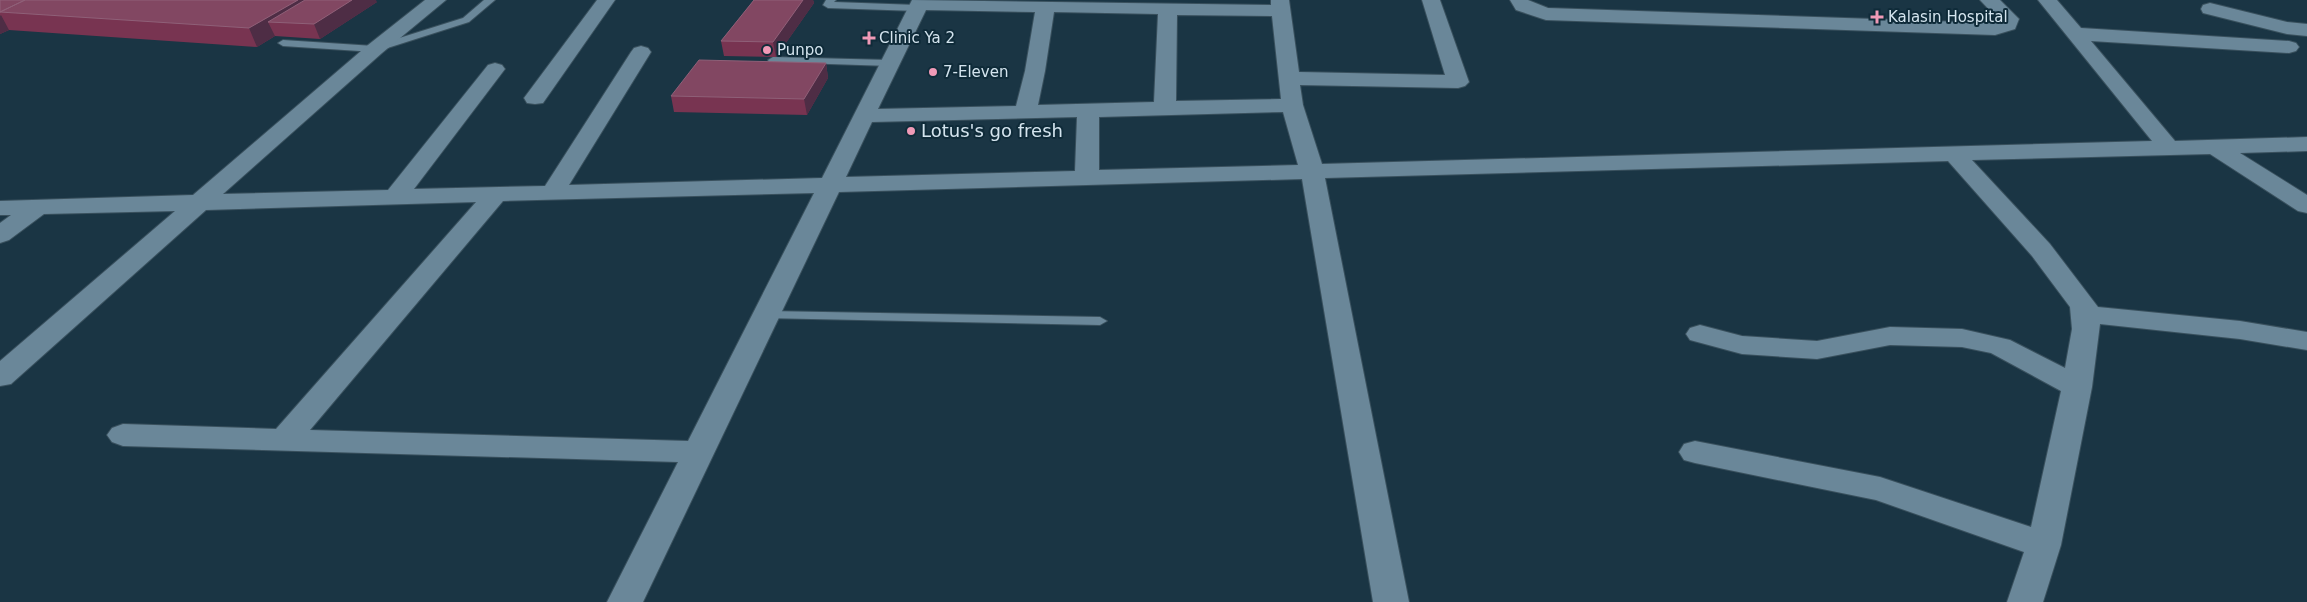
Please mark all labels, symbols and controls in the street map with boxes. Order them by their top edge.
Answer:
place label: Kalasin Hospital [1888,8,2008,26]
marker: Kalasin Hospital [1870,10,1884,24]
place label: Clinic Ya 2 [879,29,955,47]
marker: Clinic Ya 2 [863,32,875,44]
place label: Punpo [777,41,824,59]
marker: Punpo [761,44,773,56]
place label: 7-Eleven [943,63,1008,81]
marker: 7-Eleven [927,66,939,78]
place label: Lotus's go fresh [921,120,1063,141]
marker: Lotus's go fresh [905,125,917,137]

